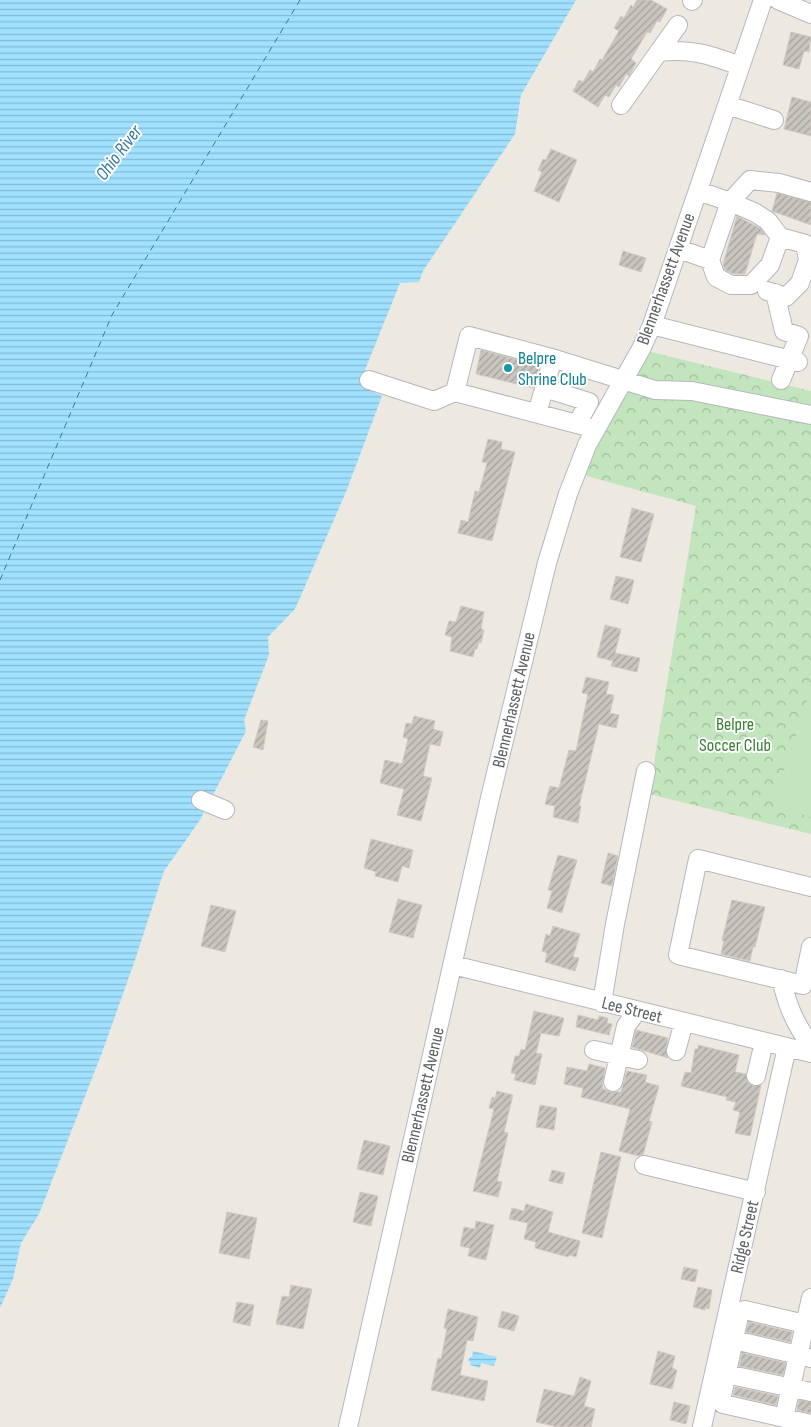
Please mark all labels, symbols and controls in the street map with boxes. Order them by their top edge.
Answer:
water label: Ohio River [91,120,148,185]
street label: Blennerhassett Avenue [632,210,700,348]
place label: Belpre Shrine Club [518,348,587,390]
marker: Belpre Shrine Club [502,362,514,374]
street label: Blennerhassett Avenue [488,630,540,770]
park label: Belpre Soccer Club [699,714,771,756]
street label: Lee Street [599,992,665,1028]
street label: Blennerhassett Avenue [397,1025,449,1165]
street label: Ridge Street [726,1198,764,1276]

